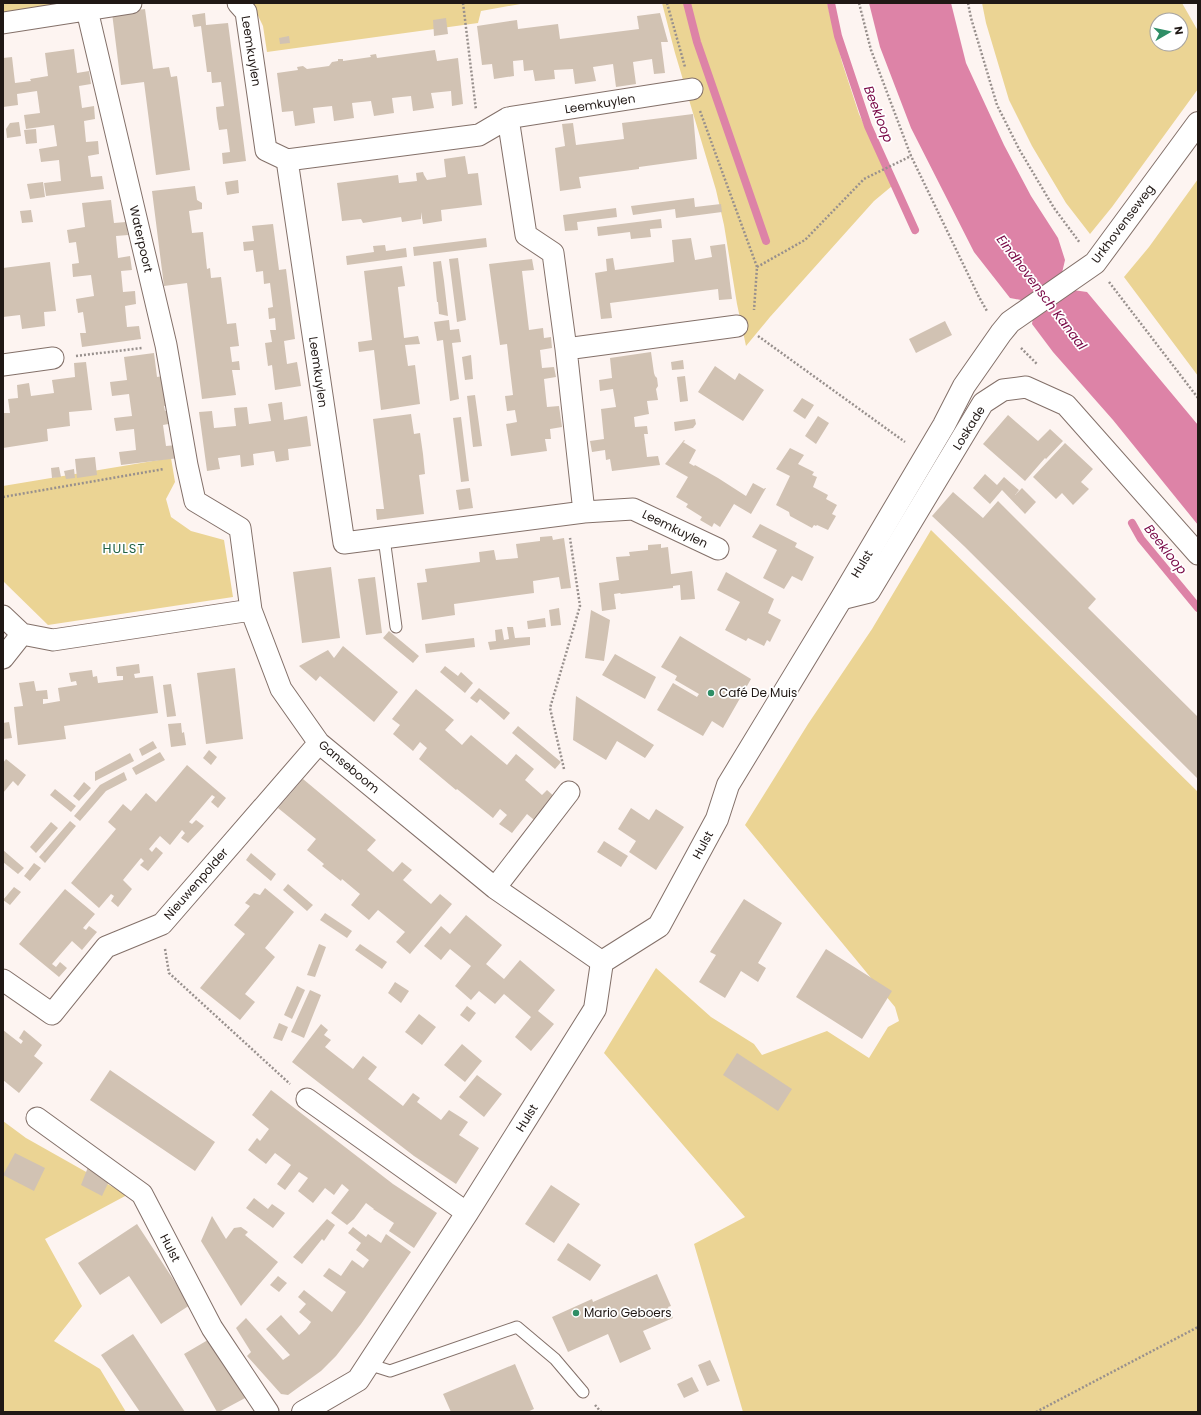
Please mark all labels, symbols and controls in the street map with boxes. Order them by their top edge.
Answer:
north arrow [1149,12,1189,52]
street label: Leemkuylen [238,14,265,87]
text: N [1170,25,1187,36]
water label: Beekloop [859,83,898,146]
street label: Leemkuylen [563,90,636,117]
street label: Urkhovenseweg [1087,181,1158,267]
street label: Waterpoort [126,204,157,274]
water label: Eindhovensch Kanaal [992,231,1092,354]
street label: Leemkuylen [305,336,332,408]
street label: Loskade [948,402,989,453]
street label: Leemkuylen [640,505,711,552]
water label: Beekloop [1140,520,1192,579]
district label: HULST [102,539,146,558]
street label: Hulst [847,547,876,581]
place label: Café De Muis [719,684,797,701]
marker: Café De Muis [706,688,716,698]
street label: Ganseboom [315,736,383,797]
street label: Hulst [688,828,717,862]
street label: Nieuwenpolder [160,844,232,923]
street label: Hulst [512,1101,542,1135]
street label: Hulst [156,1231,185,1265]
place label: Mario Geboers [584,1304,672,1321]
marker: Mario Geboers [571,1308,581,1318]

